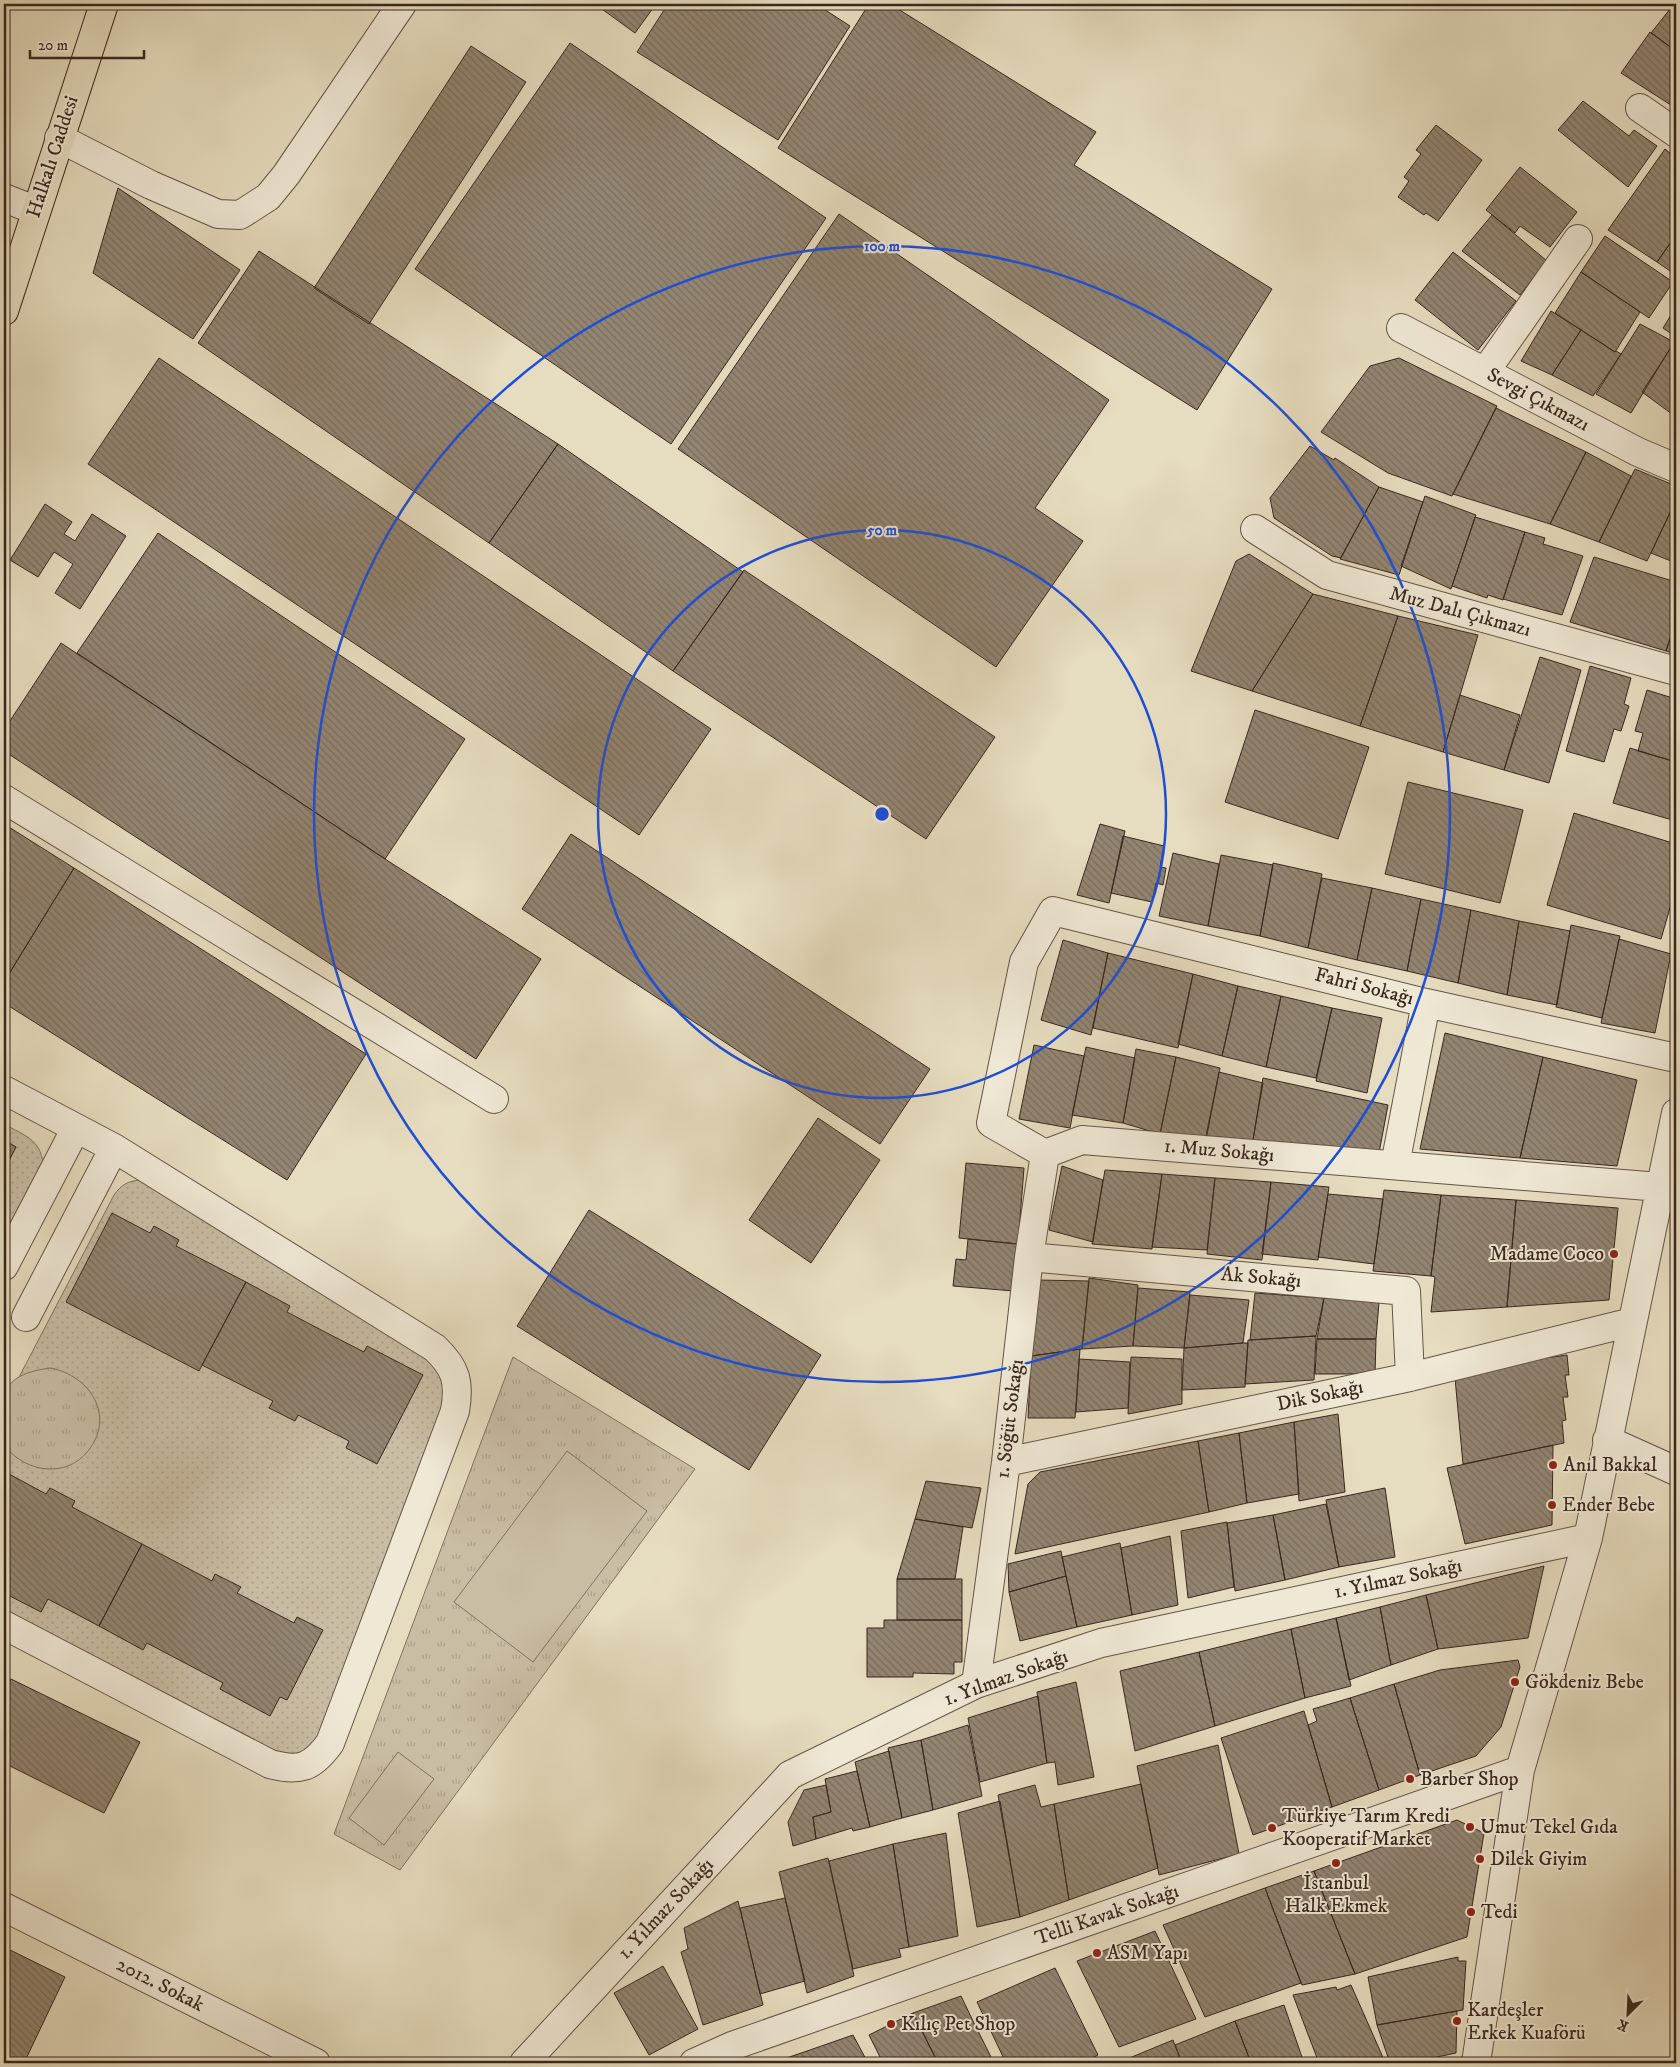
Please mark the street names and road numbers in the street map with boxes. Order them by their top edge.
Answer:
street label: Halkalı Caddesi [21,93,85,221]
street label: Sevgi Çıkmazı [1483,363,1593,437]
street label: Muz Dalı Çıkmazı [1387,581,1533,643]
street label: Fahri Sokağı [1312,963,1416,1011]
street label: 1. Muz Sokağı [1163,1134,1275,1168]
street label: Ak Sokağı [1220,1262,1302,1294]
street label: 1. Söğüt Sokağı [990,1358,1030,1480]
street label: Dik Sokağı [1275,1375,1365,1417]
street label: 1. Yılmaz Sokağı [1332,1553,1464,1605]
street label: 1. Yılmaz Sokağı [941,1644,1071,1712]
street label: 1. Yılmaz Sokağı [613,1853,719,1965]
street label: Telli Kavak Sokağı [1032,1879,1182,1951]
street label: 2012. Sokak [112,1952,208,2018]

